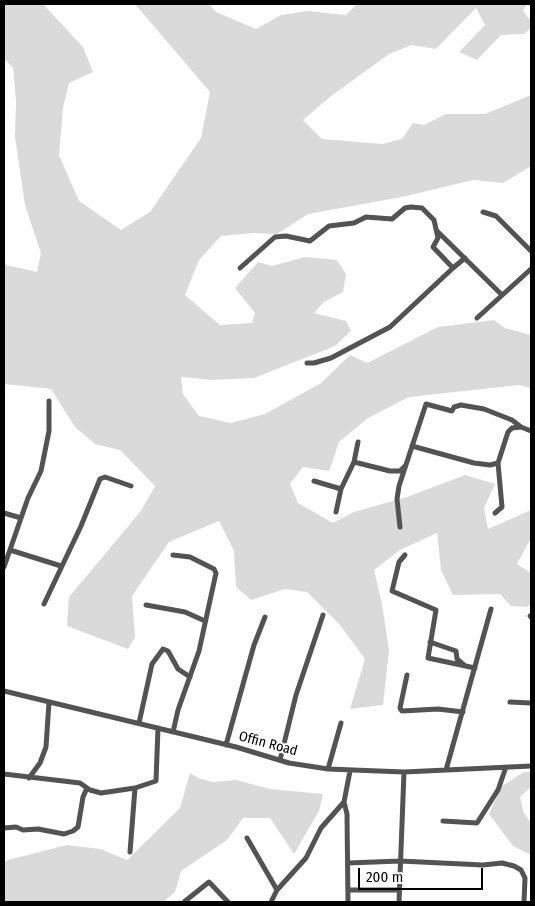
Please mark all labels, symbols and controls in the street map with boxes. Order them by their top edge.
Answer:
street label: Offin Road [237,728,299,760]
scale bar [360,858,485,890]
text: 200 m [366,868,403,886]

